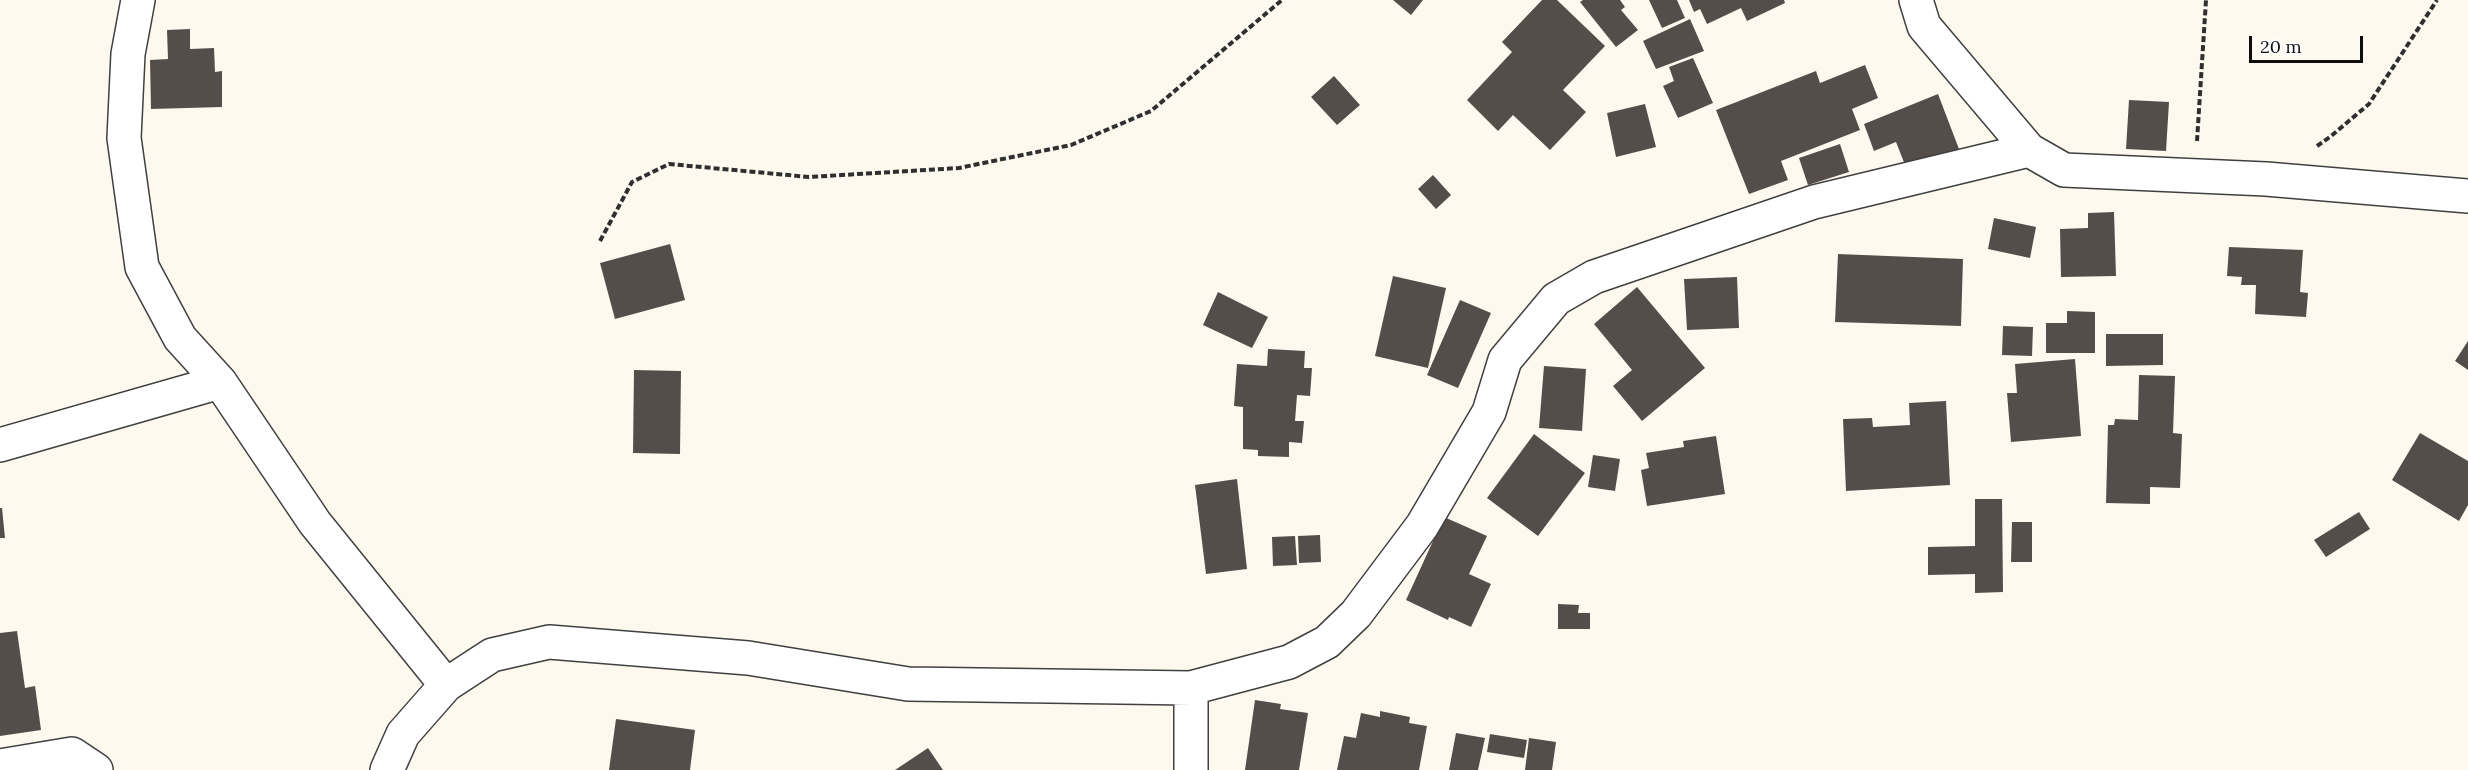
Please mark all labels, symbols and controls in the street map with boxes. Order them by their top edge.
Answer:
scale bar [2252,24,2366,62]
text: 20 m [2260,35,2302,58]

